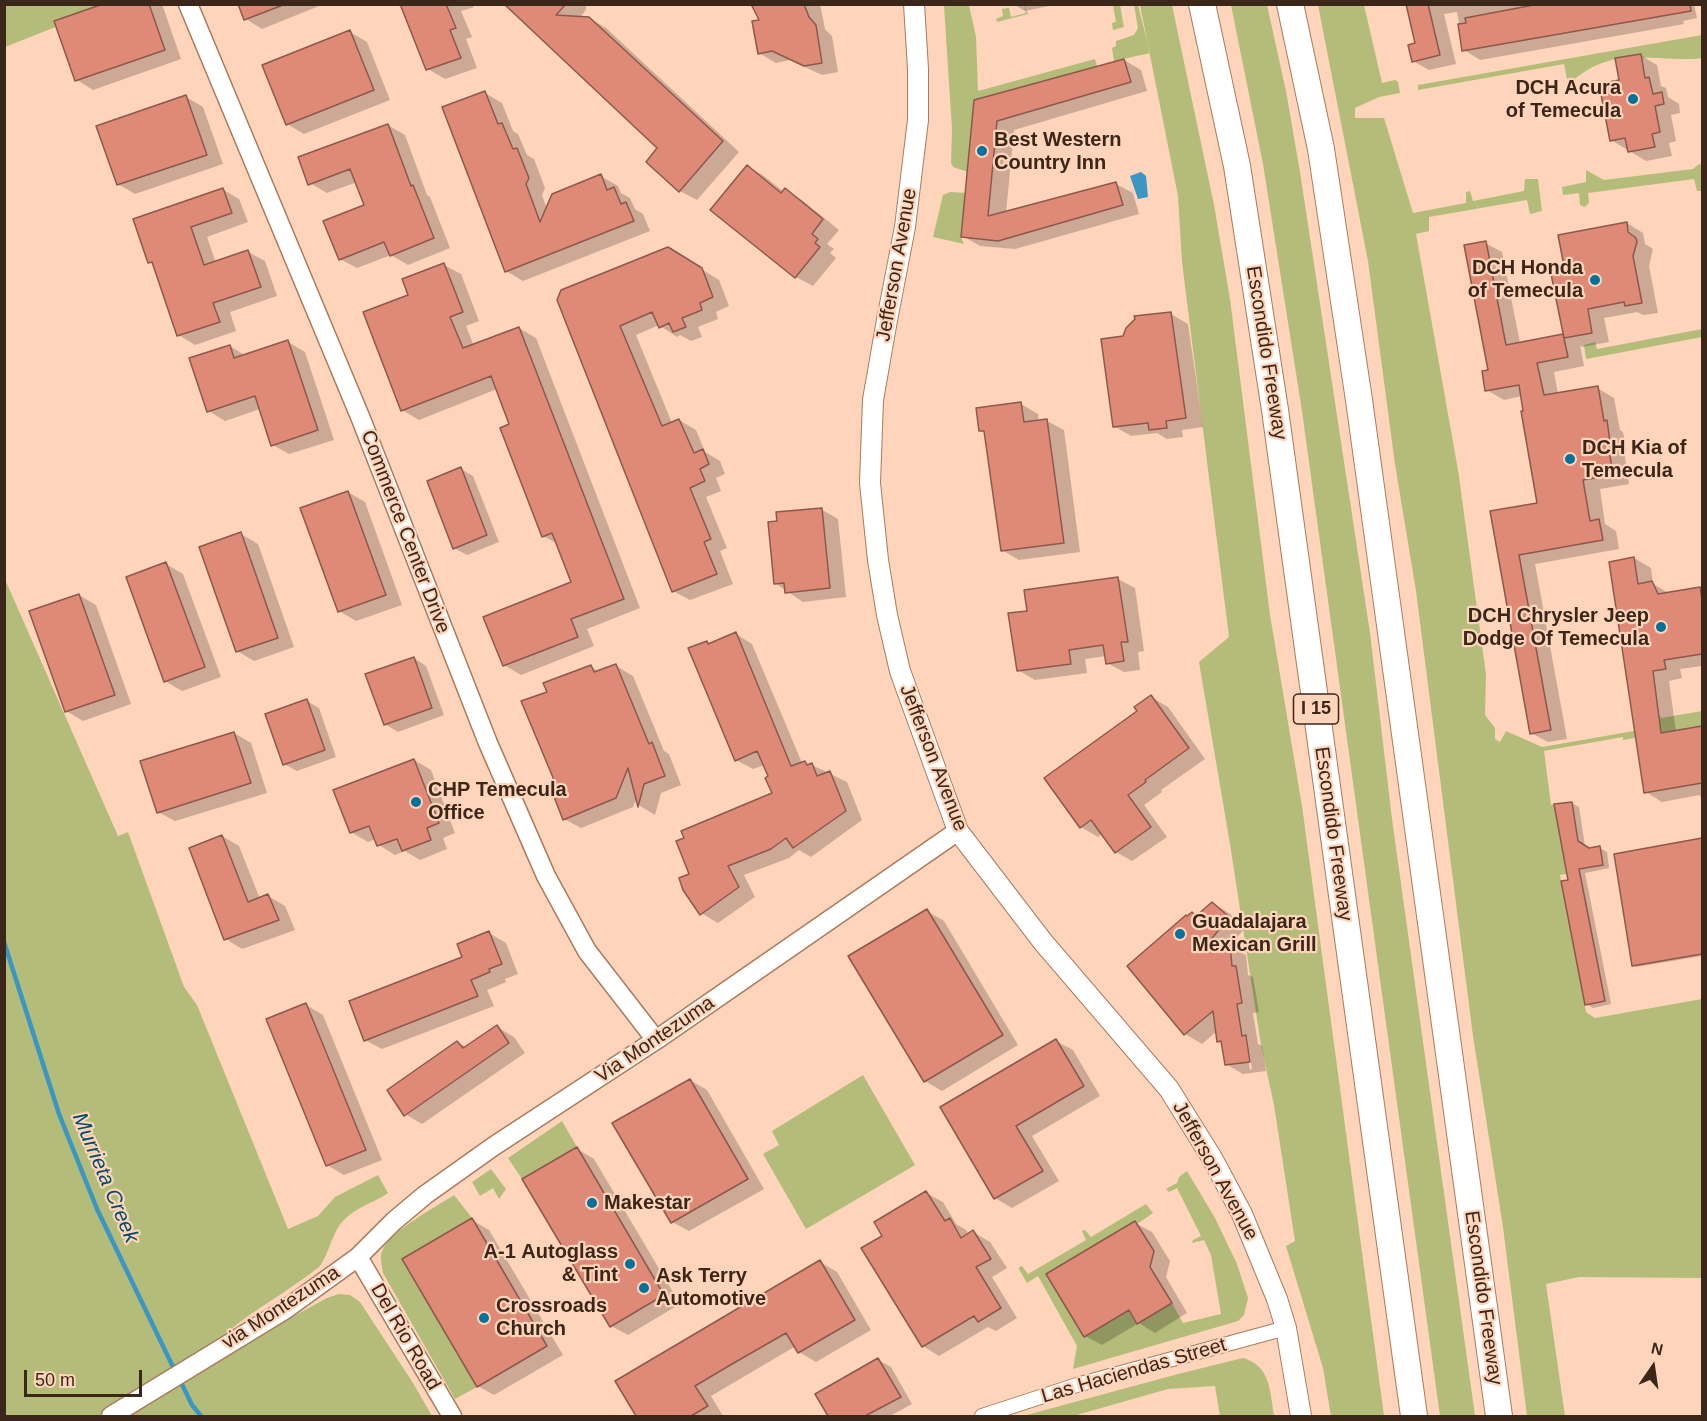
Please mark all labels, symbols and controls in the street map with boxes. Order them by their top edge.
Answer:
place label: DCH Acura of Temecula [1506,76,1621,123]
marker: DCH Acura of Temecula [1626,92,1640,106]
place label: Best Western Country Inn [994,128,1121,175]
marker: Best Western Country Inn [975,144,989,158]
street label: Jefferson Avenue [872,187,922,343]
place label: DCH Honda of Temecula [1468,256,1583,303]
street label: Escondido Freeway [1240,264,1292,442]
marker: DCH Honda of Temecula [1588,273,1602,287]
street label: Commerce Center Drive [355,427,455,637]
place label: DCH Kia of Temecula [1582,436,1686,483]
marker: DCH Kia of Temecula [1563,452,1577,466]
place label: DCH Chrysler Jeep Dodge Of Temecula [1463,604,1649,651]
marker: DCH Chrysler Jeep Dodge Of Temecula [1654,620,1668,634]
street label: Jefferson Avenue [894,681,972,835]
road number: I 15 [1294,694,1338,724]
street label: Escondido Freeway [1309,745,1357,923]
place label: CHP Temecula Office [428,778,567,825]
marker: CHP Temecula Office [409,795,423,809]
place label: Guadalajara Mexican Grill [1192,910,1316,957]
marker: Guadalajara Mexican Grill [1173,927,1187,941]
street label: Via Montezuma [591,991,719,1089]
street label: Jefferson Avenue [1167,1097,1263,1245]
water label: Murrieta Creek [66,1109,144,1247]
place label: Makestar [604,1191,691,1215]
marker: Makestar [585,1196,599,1210]
street label: Escondido Freeway [1459,1209,1507,1387]
place label: A-1 Autoglass & Tint [484,1240,618,1287]
marker: A-1 Autoglass & Tint [623,1257,637,1271]
street label: via Montezuma [218,1261,344,1355]
place label: Ask Terry Automotive [656,1264,766,1311]
street label: Del Rio Road [365,1279,445,1395]
marker: Ask Terry Automotive [637,1281,651,1295]
place label: Crossroads Church [496,1294,607,1341]
marker: Crossroads Church [477,1311,491,1325]
street label: Las Haciendas Street [1039,1333,1229,1409]
north arrow [1623,1337,1683,1397]
text: N [1650,1339,1665,1359]
scale bar [27,1358,146,1396]
text: 50 m [35,1370,75,1390]

